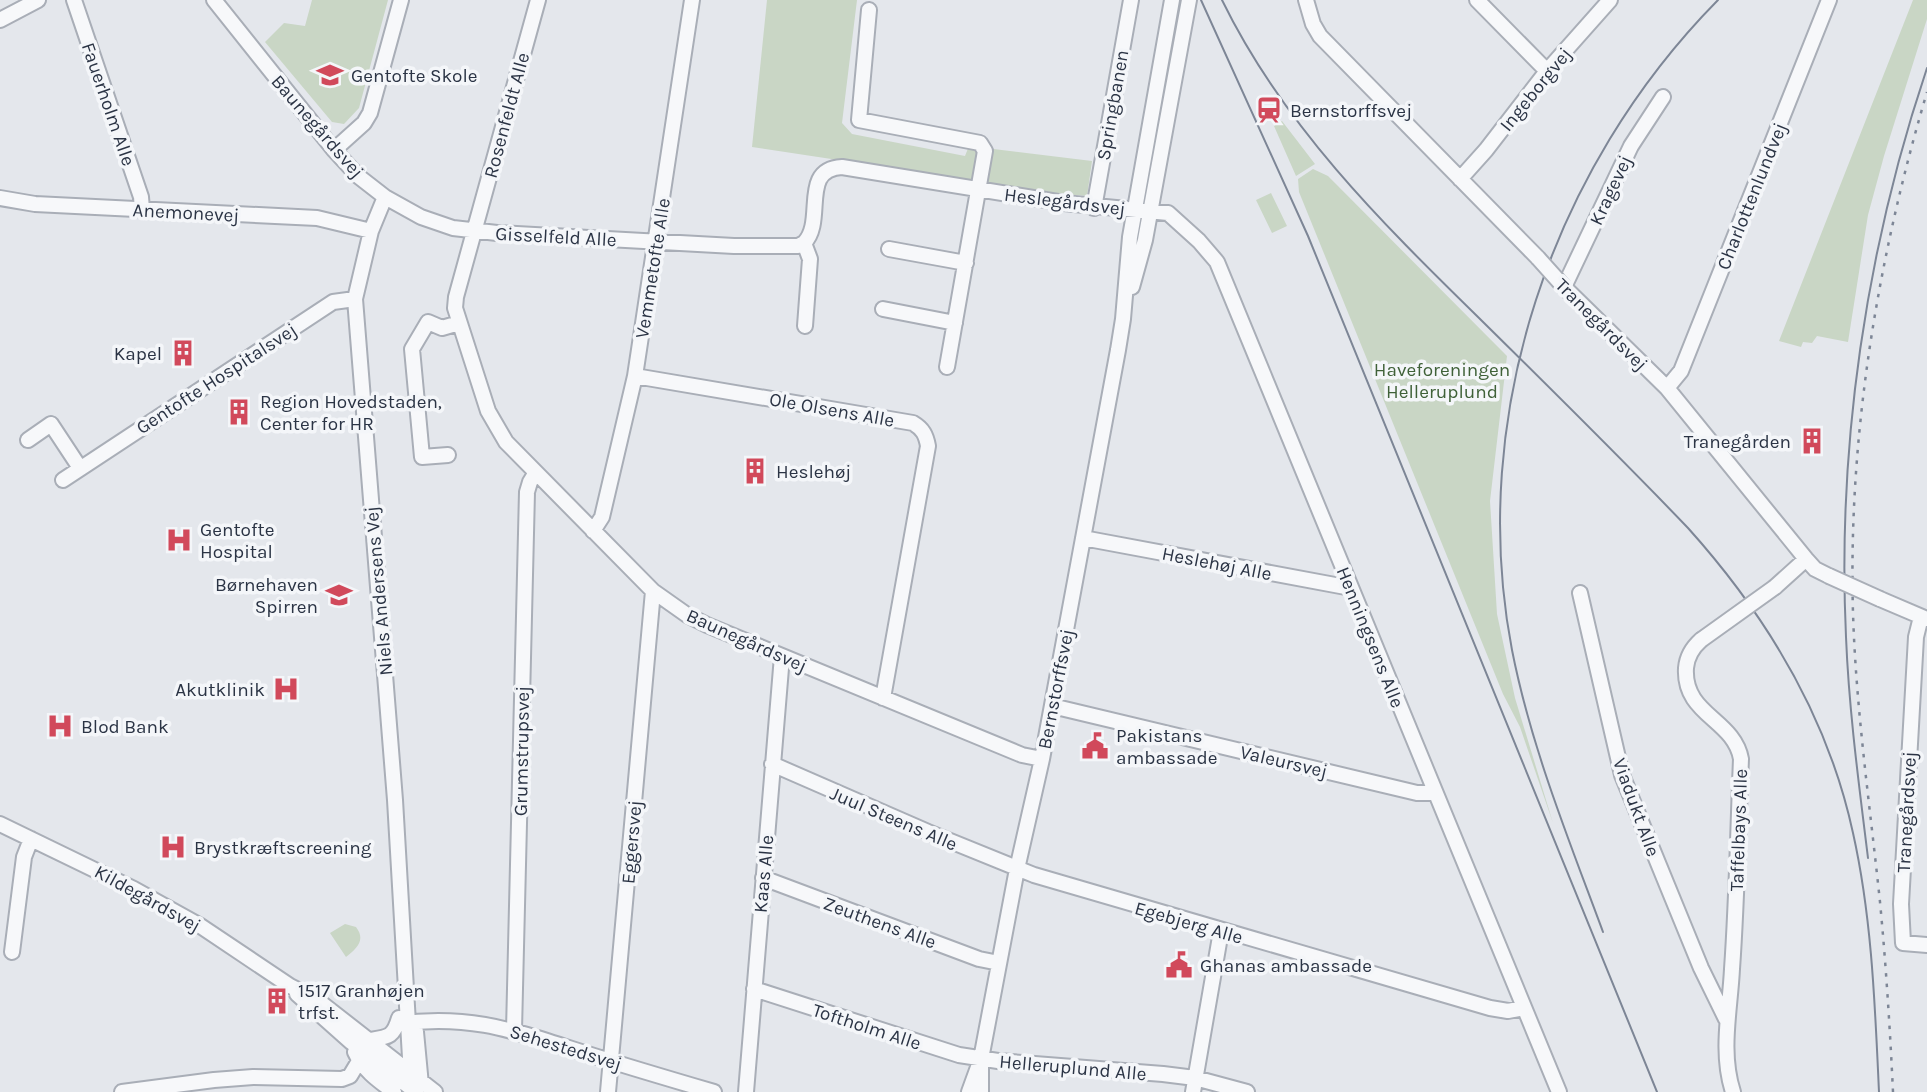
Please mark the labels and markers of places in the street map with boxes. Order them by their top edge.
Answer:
school or university icon: Gentofte Skole [315,60,345,90]
place label: Gentofte Skole [351,65,478,87]
station icon: Bernstorffsvej [1254,95,1284,125]
place label: Bernstorffsvej [1290,100,1412,122]
building icon: Kapel [168,338,198,368]
place label: Kapel [114,343,162,365]
place label: Region Hovedstaden, Center for HR [260,391,442,435]
building icon: Region Hovedstaden, Center for HR [224,397,254,427]
building icon: Tranegården [1797,426,1827,456]
place label: Tranegården [1684,431,1791,453]
building icon: Heslehøj [740,456,770,486]
place label: Heslehøj [776,461,851,483]
place label: Gentofte Hospital [200,519,274,563]
hospital icon: Gentofte Hospital [164,525,194,555]
place label: Børnehaven Spirren [215,574,318,618]
school or university icon: Børnehaven Spirren [324,580,354,610]
hospital icon: Akutklinik [271,674,301,704]
place label: Akutklinik [175,679,265,701]
hospital icon: Blod Bank [45,711,75,741]
place label: Blod Bank [81,716,169,738]
place label: Pakistans ambassade [1116,725,1217,769]
public building icon: Pakistans ambassade [1080,731,1110,761]
hospital icon: Brystkræftscreening [158,832,188,862]
place label: Brystkræftscreening [194,837,372,859]
public building icon: Ghanas ambassade [1164,950,1194,980]
place label: Ghanas ambassade [1200,955,1372,977]
place label: 1517 Granhøjen trfst. [298,980,425,1024]
building icon: 1517 Granhøjen trfst. [262,986,292,1016]

